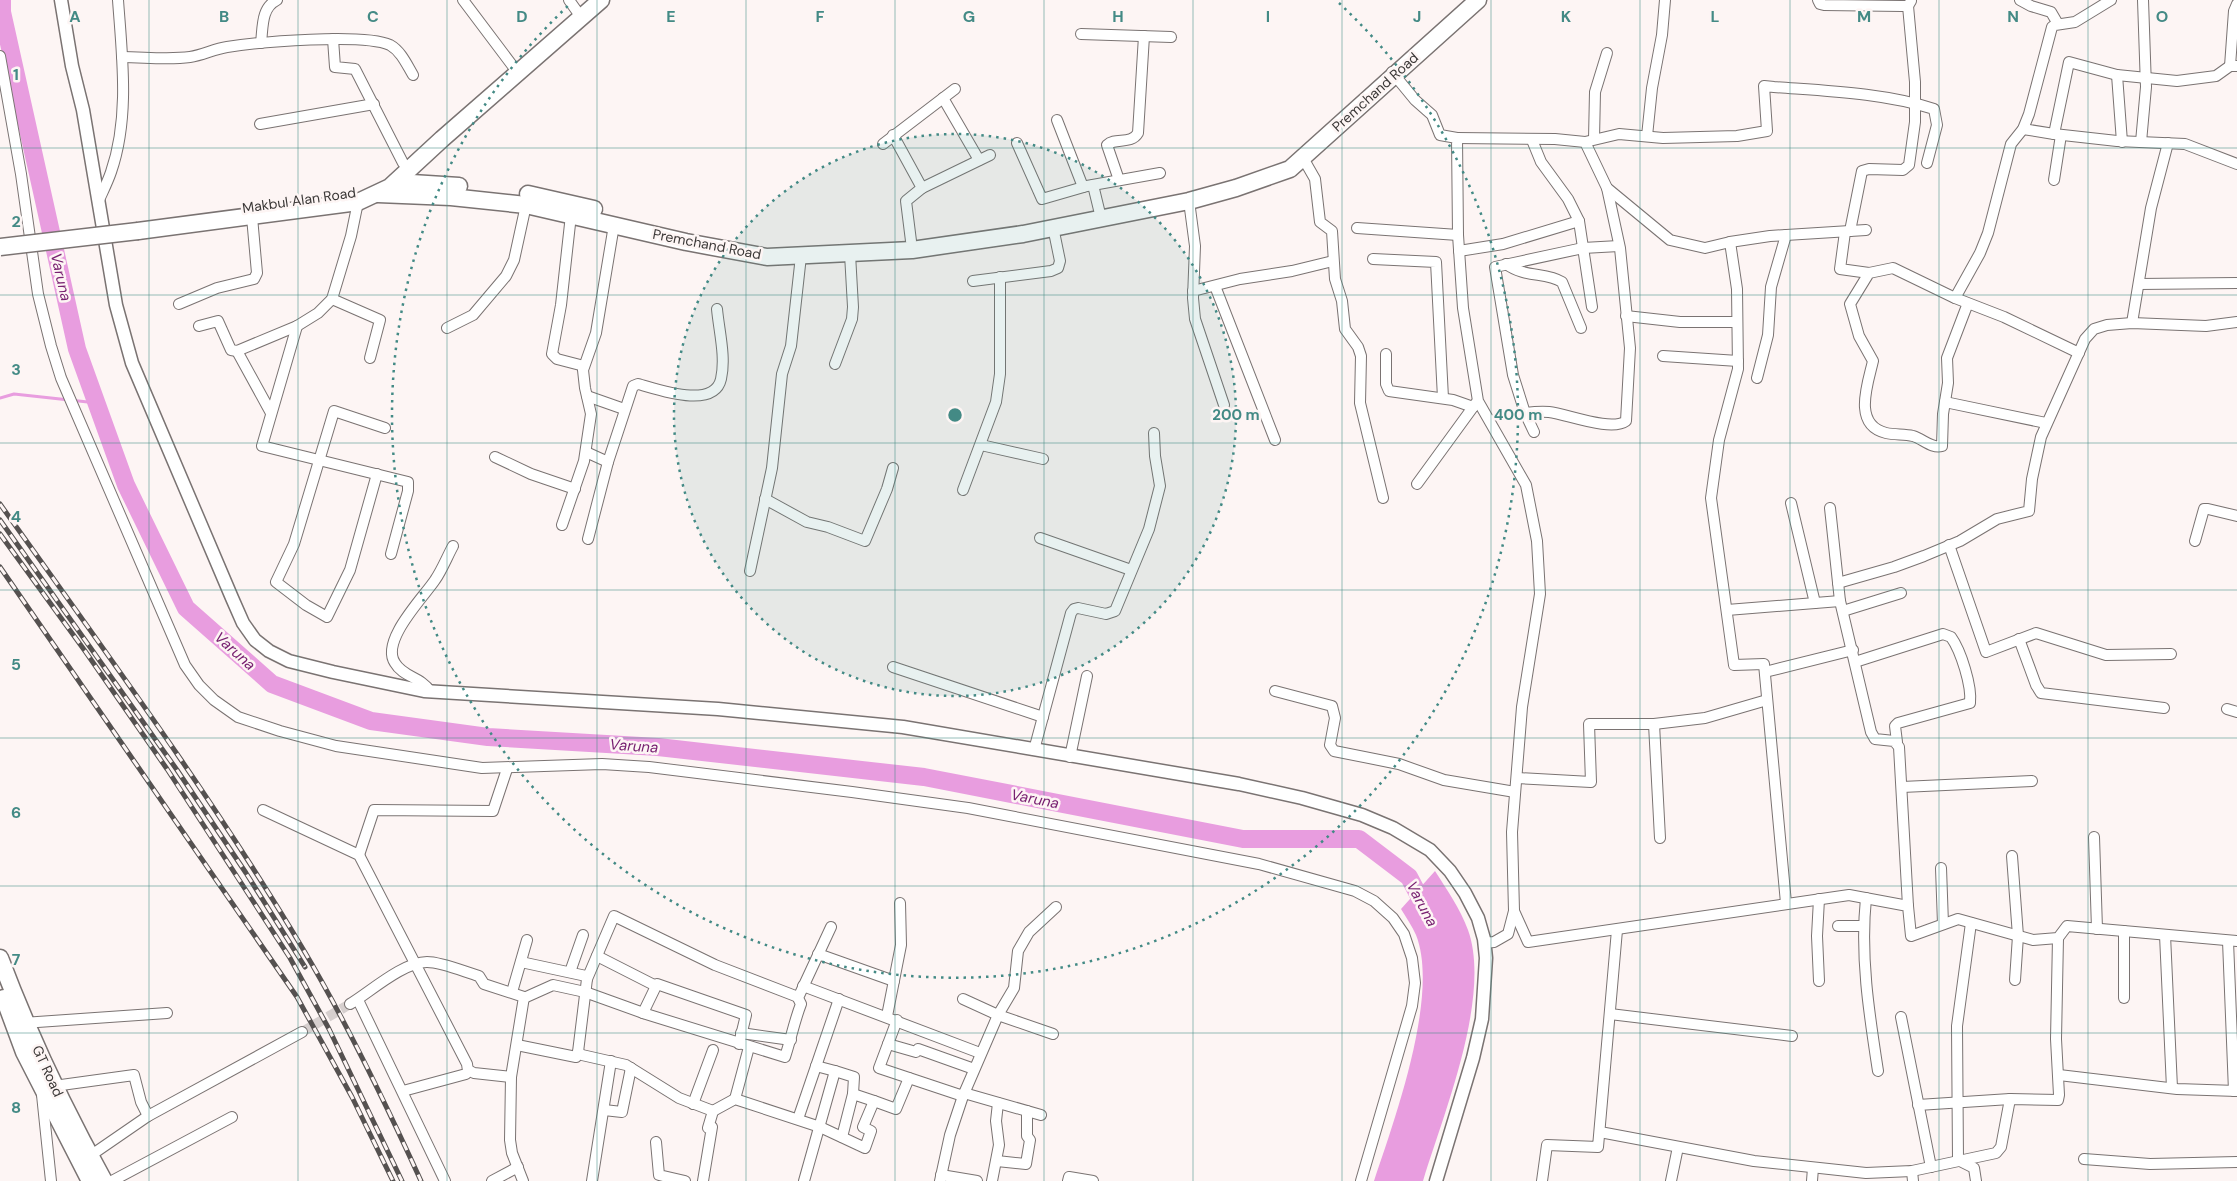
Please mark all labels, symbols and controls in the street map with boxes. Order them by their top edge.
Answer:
text: A [69,6,81,27]
text: B [219,6,229,27]
text: C [367,6,379,27]
text: D [516,6,528,27]
text: E [666,6,676,27]
text: F [816,6,825,27]
text: G [963,6,975,27]
text: H [1112,6,1124,27]
text: I [1266,6,1270,27]
text: J [1413,6,1421,27]
text: K [1561,6,1572,27]
text: L [1711,6,1720,27]
text: M [1857,6,1871,27]
text: N [2007,6,2019,27]
text: O [2156,6,2168,27]
street label: Premchand Road [1328,48,1422,136]
text: 1 [13,64,19,85]
street label: Makbul Alan Road [241,183,357,217]
text: 2 [11,211,21,232]
street label: Premchand Road [651,225,763,263]
water label: Varuna [46,251,76,303]
text: 3 [11,359,21,380]
text: 200 m [1212,405,1260,425]
text: 400 m [1494,405,1542,425]
centre of rings [946,406,964,424]
text: 4 [11,506,21,527]
water label: Varuna [210,627,260,675]
text: 5 [11,654,21,675]
water label: Varuna [609,734,659,758]
water label: Varuna [1009,785,1061,813]
text: 6 [11,802,21,823]
water label: Varuna [1402,878,1442,930]
text: 7 [12,949,21,970]
street label: GT Road [28,1042,68,1100]
text: 8 [11,1097,21,1118]

